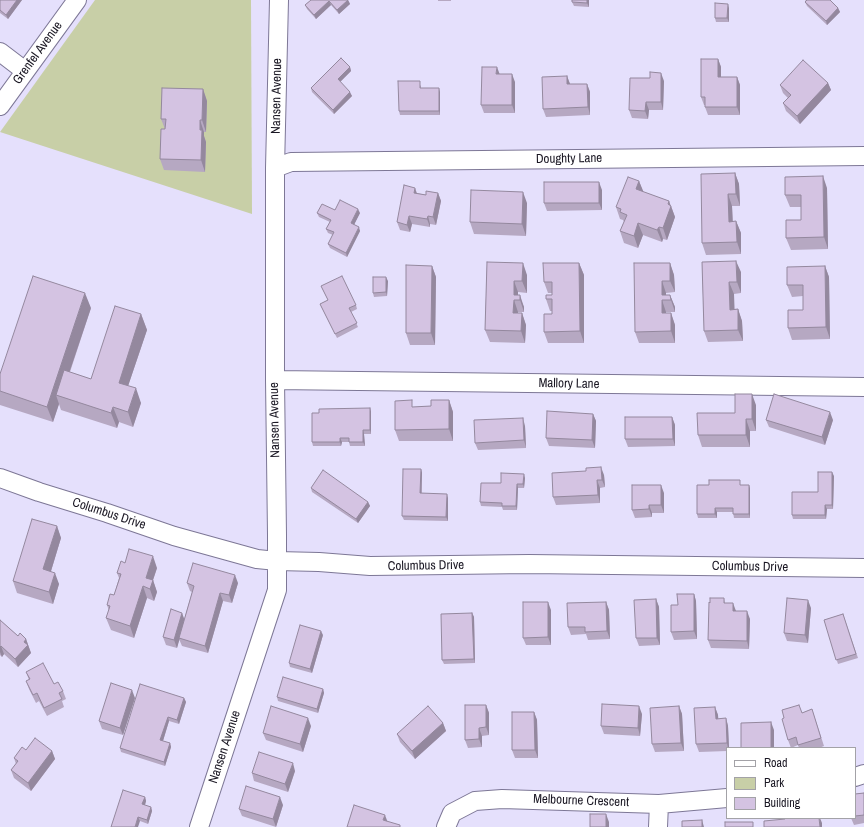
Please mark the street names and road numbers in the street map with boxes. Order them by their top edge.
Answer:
street label: Grenfel Avenue [10,19,66,87]
street label: Nansen Avenue [269,58,285,134]
street label: Doughty Lane [536,151,602,167]
street label: Mallory Lane [538,376,600,392]
street label: Nansen Avenue [267,382,283,458]
street label: Columbus Drive [70,495,148,533]
street label: Columbus Drive [388,558,464,574]
street label: Columbus Drive [712,559,788,575]
street label: Nansen Avenue [206,709,244,785]
street label: Melbourne Crescent [533,792,629,810]

